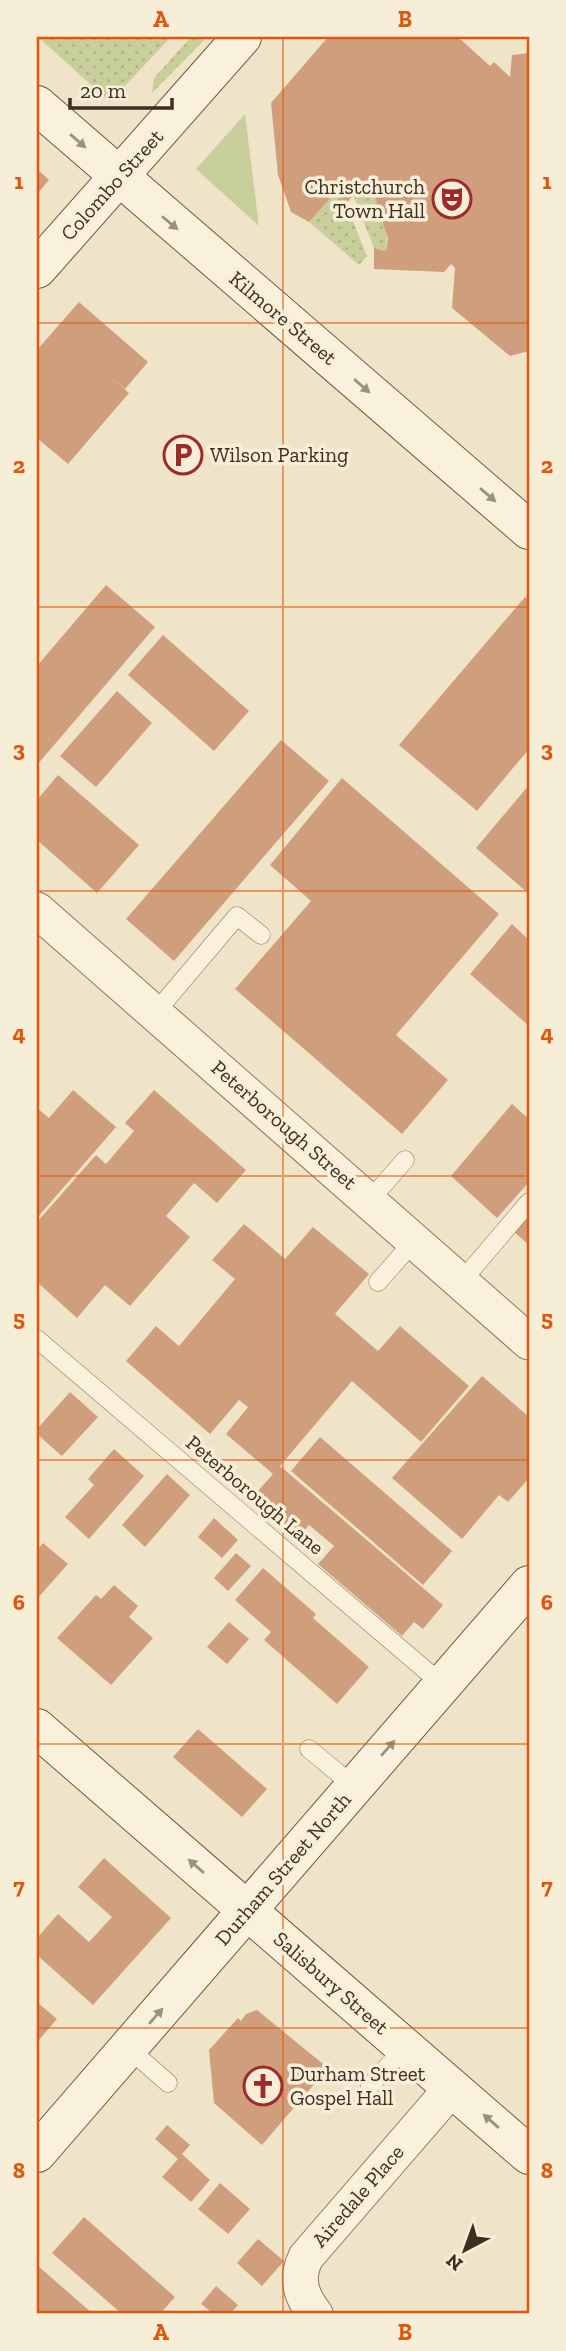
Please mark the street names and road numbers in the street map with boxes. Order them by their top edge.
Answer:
street label: Colombo Street [55,124,168,245]
street label: Kilmore Street [224,265,342,370]
street label: Peterborough Street [207,1055,362,1195]
street label: Peterborough Lane [181,1430,330,1560]
street label: Durham Street North [209,1787,356,1950]
street label: Salisbury Street [269,1926,394,2039]
street label: Airedale Place [306,2139,409,2252]

